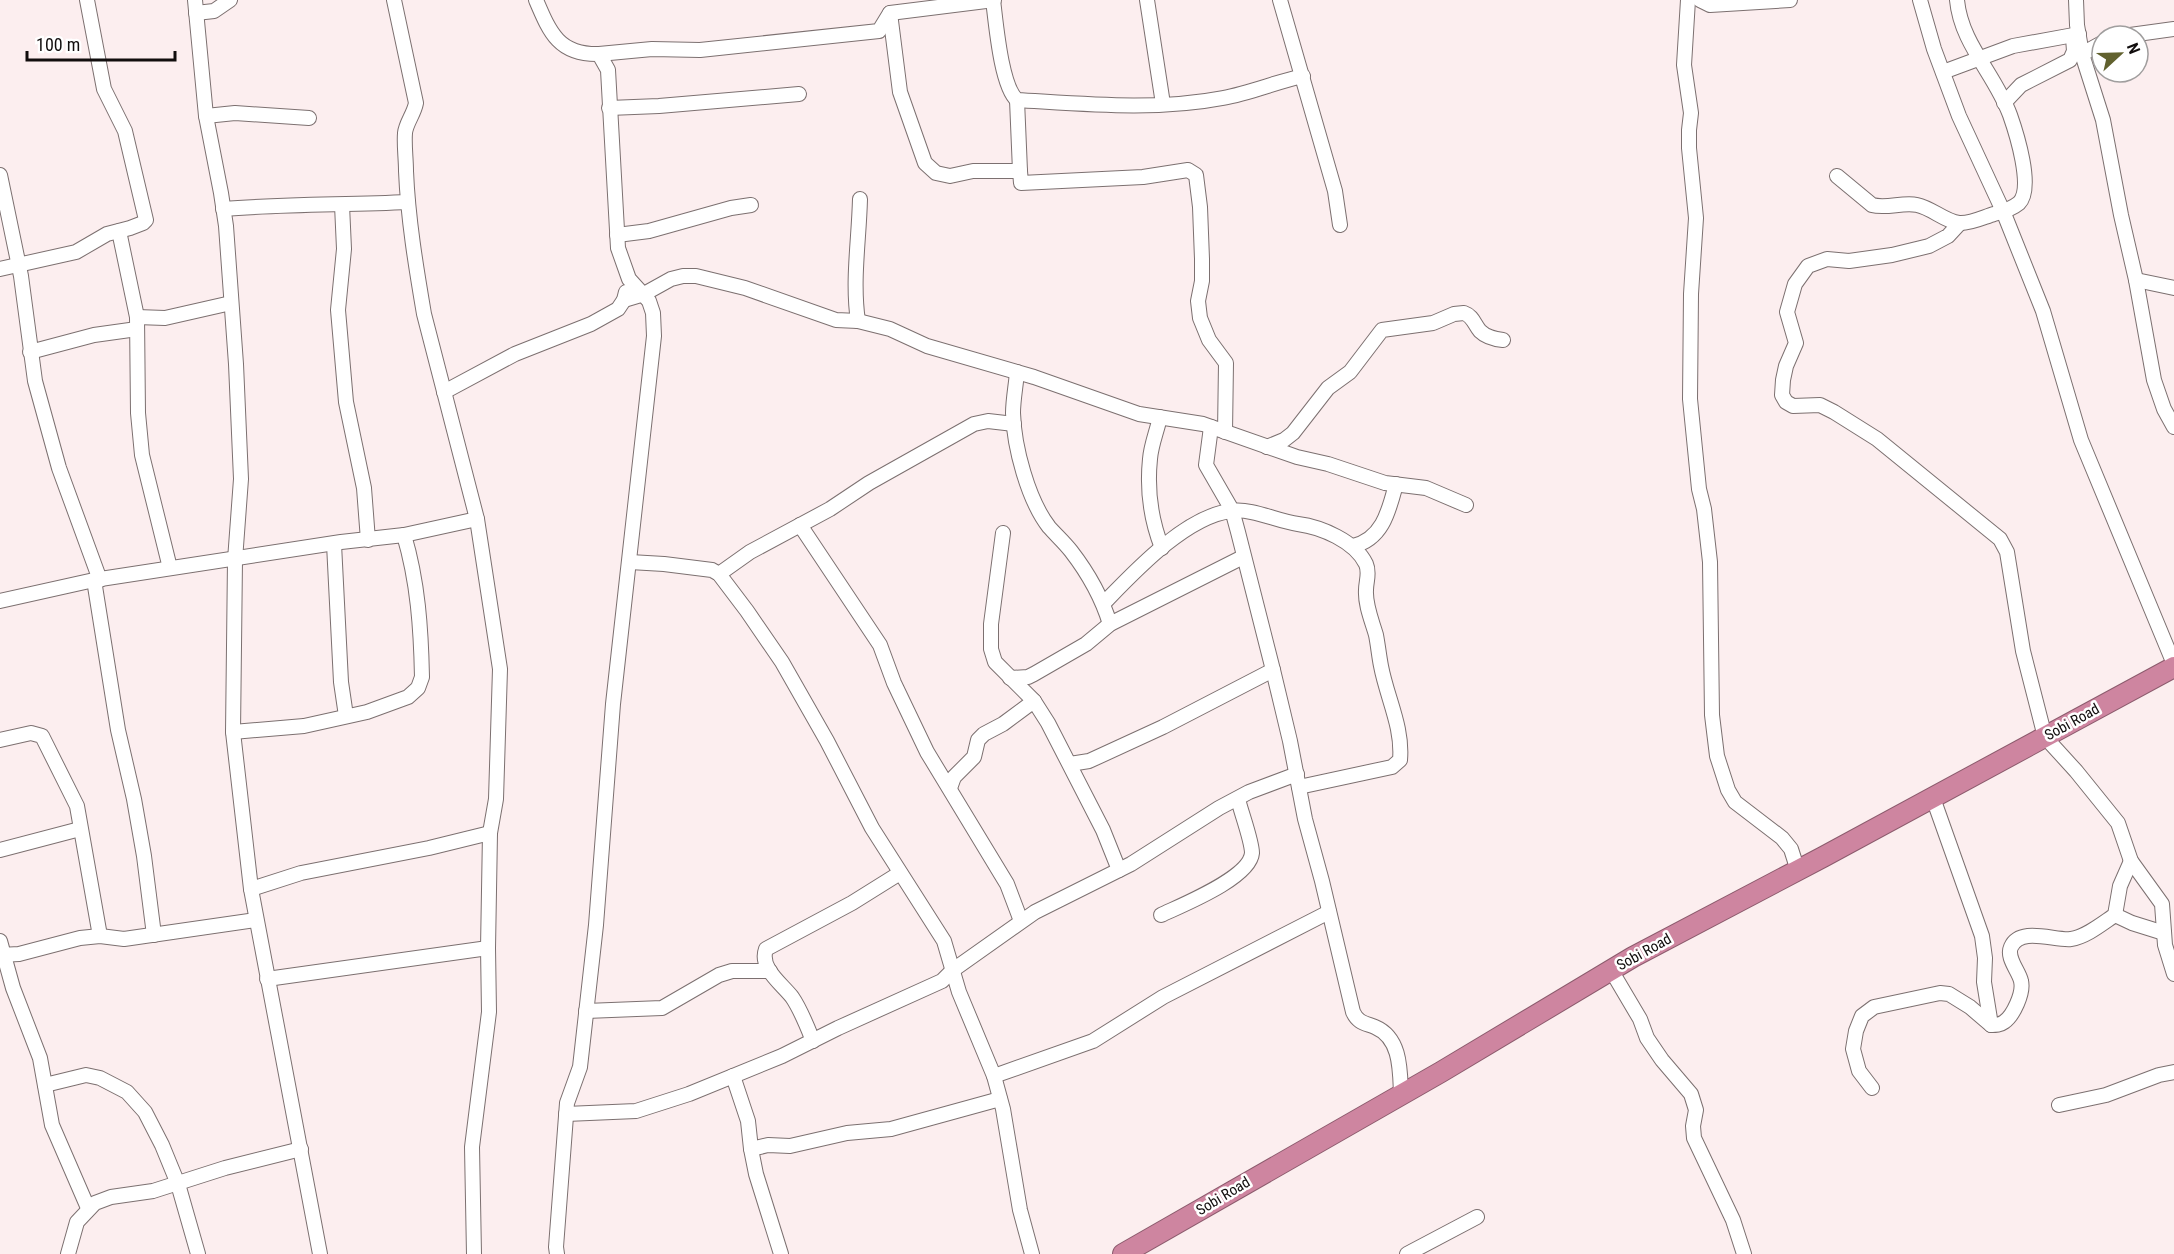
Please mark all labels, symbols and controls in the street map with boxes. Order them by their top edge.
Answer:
scale bar [27,24,176,62]
north arrow [2090,24,2150,84]
text: 100 m [36,34,80,55]
text: N [2123,40,2144,57]
street label: Sobi Road [2042,700,2102,744]
street label: Sobi Road [1614,930,1674,974]
street label: Sobi Road [1193,1173,1253,1219]

